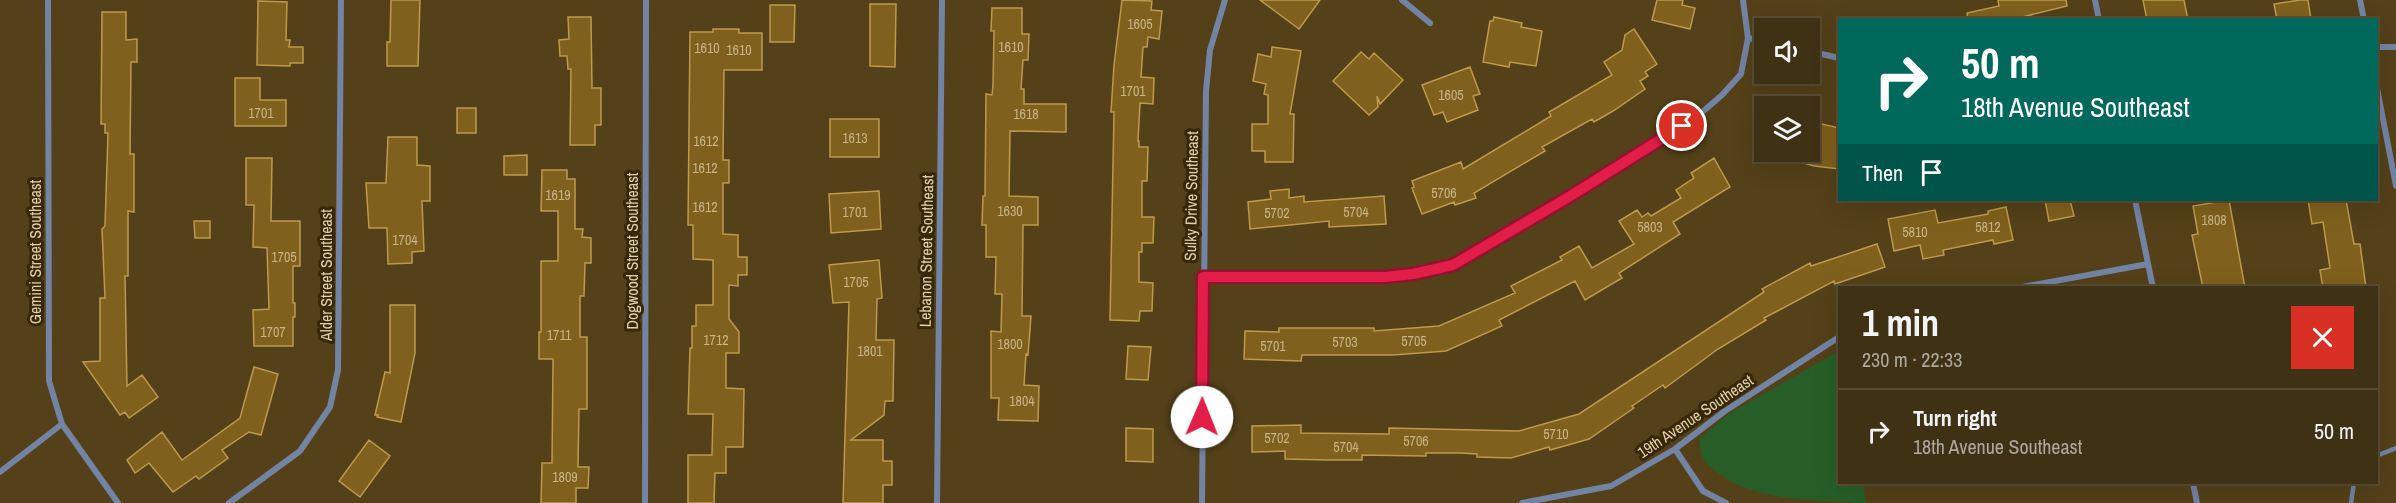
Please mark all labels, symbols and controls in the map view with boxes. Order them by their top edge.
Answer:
house number: 1605 [1127,15,1153,33]
map controls [1754,18,1820,162]
button: sound [1754,18,1820,84]
text: 50 m [1961,35,2040,91]
house number: 1610 [998,38,1024,56]
house number: 1610 [694,39,720,57]
house number: 1610 [726,41,752,59]
icon: right [1862,42,1940,120]
house number: 1701 [1120,82,1146,100]
house number: 1605 [1438,86,1464,104]
text: 18th Avenue Southeast [1961,89,2190,125]
button: layers [1754,96,1820,162]
pin [1656,100,1707,151]
house number: 1701 [248,104,274,122]
house number: 1618 [1013,105,1039,123]
icon: arrive [1665,109,1698,142]
house number: 1613 [842,129,868,147]
street label: Sulky Drive Southeast [1179,131,1203,261]
house number: 1612 [693,132,719,150]
icon: arrive [1915,156,1948,189]
text: Then [1862,158,1903,188]
house number: 1612 [692,159,718,177]
street label: Dogwood Street Southeast [621,172,643,329]
street label: Lebanon Street Southeast [914,174,938,327]
street label: Gemini Street Southeast [24,179,46,324]
house number: 5706 [1431,184,1457,202]
house number: 1619 [545,186,571,204]
house number: 1612 [692,198,718,216]
house number: 1630 [997,202,1023,220]
house number: 1701 [842,203,868,221]
house number: 5704 [1343,203,1369,221]
house number: 5702 [1264,204,1290,222]
street label: Alder Street Southeast [315,209,337,342]
house number: 1808 [2201,211,2227,229]
house number: 5803 [1637,218,1663,236]
house number: 5812 [1975,218,2001,236]
house number: 5810 [1902,223,1928,241]
house number: 1704 [392,231,418,249]
house number: 1705 [271,248,297,266]
house number: 1705 [843,273,869,291]
text: 1 min [1862,299,1939,347]
button: close [2291,306,2354,369]
house number: 1707 [260,323,286,341]
house number: 1711 [547,326,572,344]
house number: 1712 [703,331,729,349]
house number: 5705 [1401,332,1427,350]
house number: 5703 [1332,333,1358,351]
house number: 1800 [997,335,1023,353]
house number: 5701 [1260,337,1286,355]
house number: 1801 [857,342,883,360]
text: 230 m · 22:33 [1862,346,1962,373]
street label: 19th Avenue Southeast [1633,369,1758,463]
position arrow [1170,385,1234,449]
house number: 1804 [1009,392,1035,410]
text: Turn right [1913,403,1997,433]
icon: right [1862,415,1895,448]
text: 50 m [2314,416,2354,446]
house number: 5710 [1543,425,1569,443]
house number: 5702 [1264,429,1290,447]
house number: 5706 [1403,432,1429,450]
text: 18th Avenue Southeast [1913,433,2082,460]
house number: 5704 [1333,438,1359,456]
house number: 1809 [552,468,578,486]

